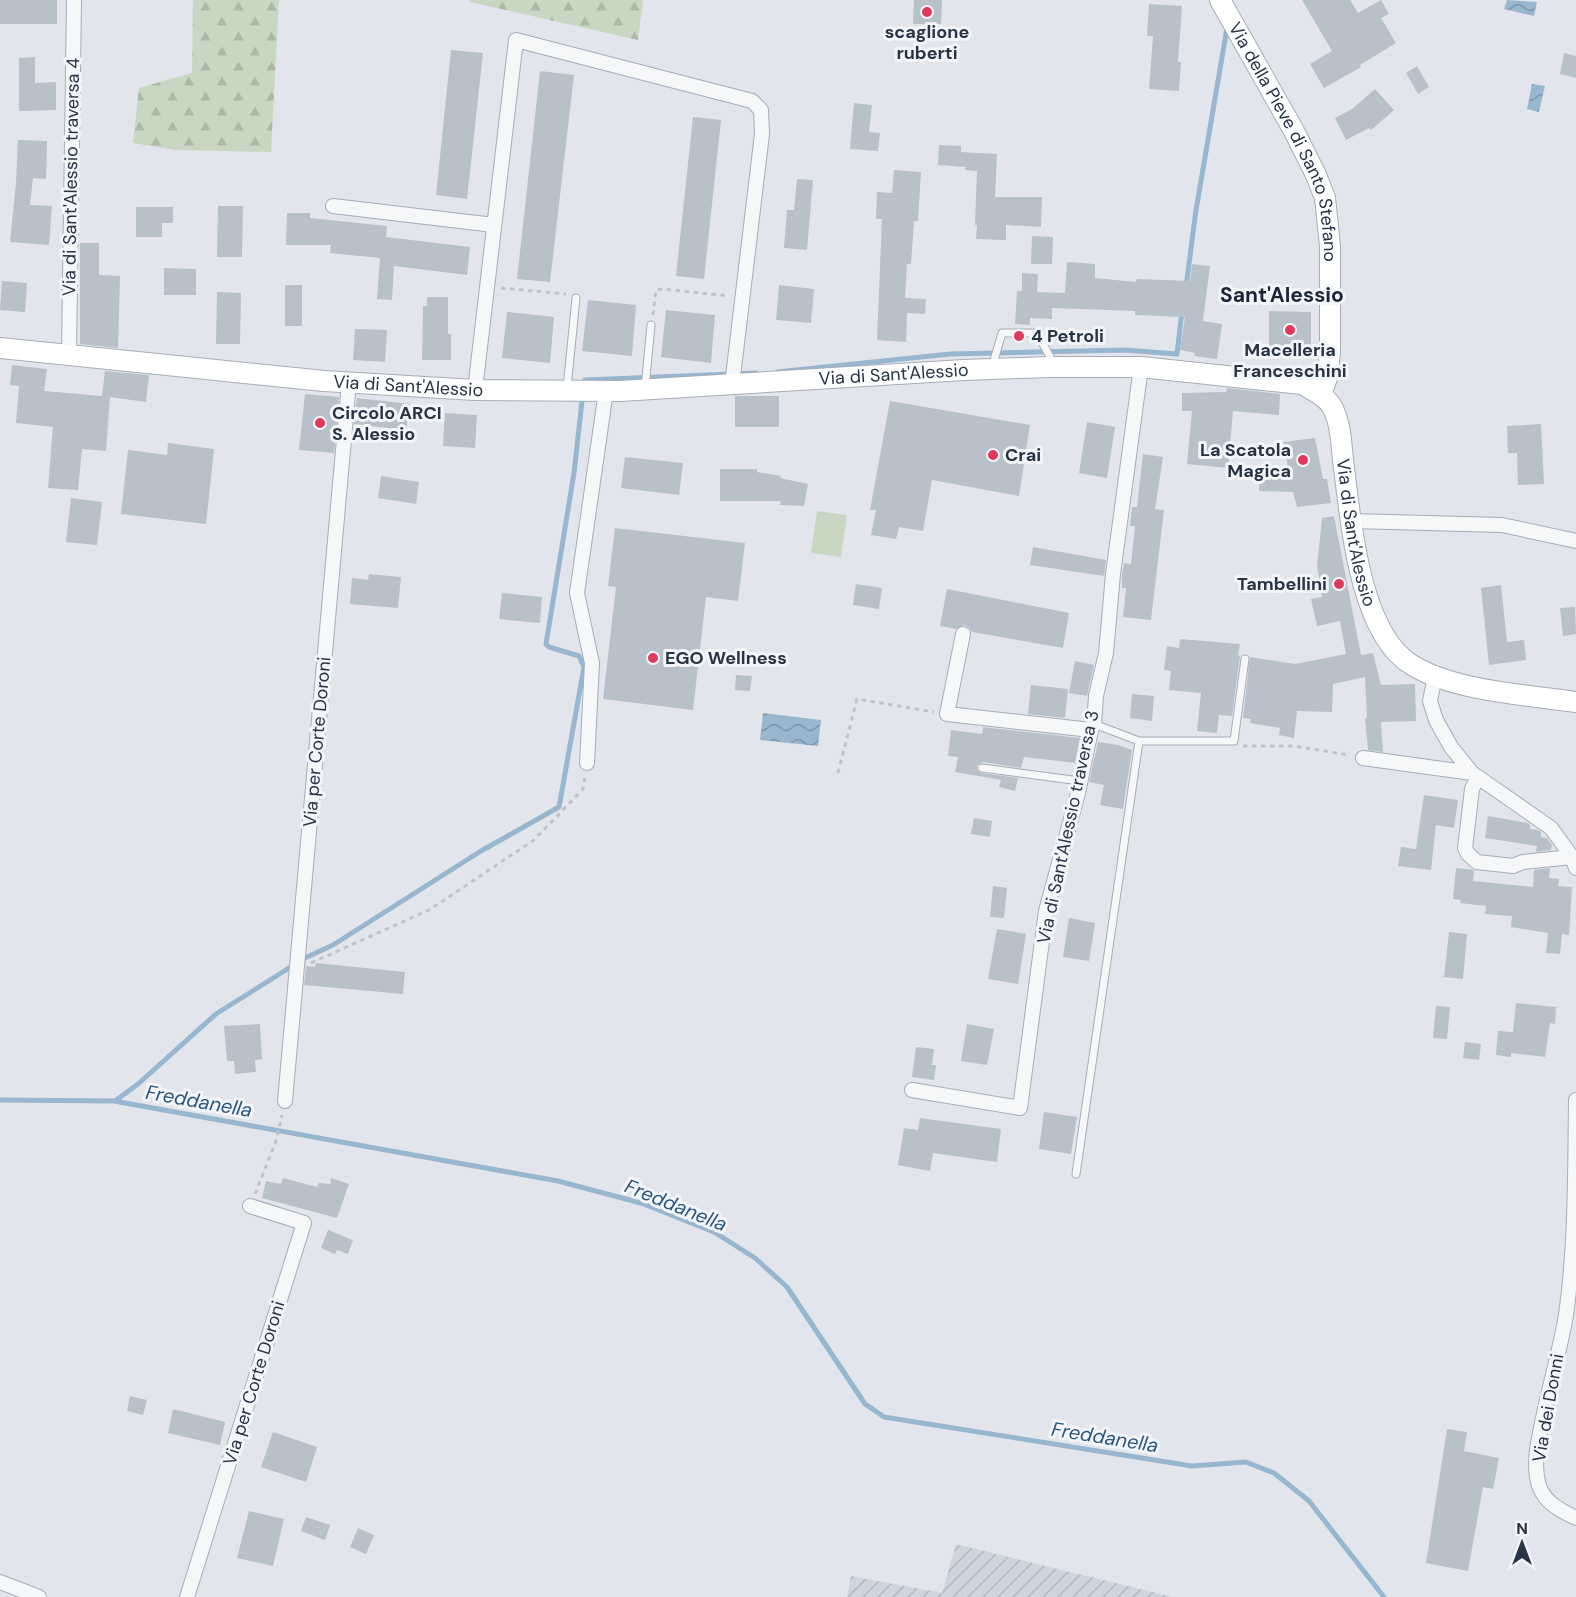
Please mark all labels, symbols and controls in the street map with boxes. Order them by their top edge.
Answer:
marker: scaglione ruberti [920,5,934,19]
street label: Via della Pieve di Santo Stefano [1223,18,1342,262]
place label: scaglione ruberti [885,20,969,65]
street label: Via di Sant'Alessio traversa 4 [57,58,85,296]
district label: Sant'Alessio [1220,281,1344,309]
marker: Macelleria Franceschini [1283,323,1297,337]
place label: 4 Petroli [1031,324,1104,348]
marker: 4 Petroli [1012,329,1026,343]
place label: Macelleria Franceschini [1233,338,1347,383]
street label: Via di Sant'Alessio [818,358,969,391]
street label: Via di Sant'Alessio [333,370,483,402]
place label: Circolo ARCI S. Alessio [332,401,442,446]
marker: Circolo ARCI S. Alessio [313,416,327,430]
place label: La Scatola Magica [1200,438,1291,483]
place label: Crai [1005,443,1041,467]
marker: Crai [986,448,1000,462]
marker: La Scatola Magica [1296,453,1310,467]
street label: Via di Sant'Alessio [1331,457,1382,610]
place label: Tambellini [1237,572,1327,596]
marker: Tambellini [1332,577,1346,591]
place label: EGO Wellness [665,646,787,670]
marker: EGO Wellness [646,651,660,665]
street label: Via per Corte Doroni [298,656,336,828]
street label: Via di Sant'Alessio traversa 3 [1032,708,1104,946]
water label: Freddanella [144,1079,254,1123]
water label: Freddanella [621,1173,731,1237]
street label: Via per Corte Doroni [218,1298,290,1468]
street label: Via dei Donni [1527,1352,1569,1464]
water label: Freddanella [1050,1416,1160,1458]
north arrow [1492,1513,1552,1573]
text: N [1516,1518,1528,1539]

